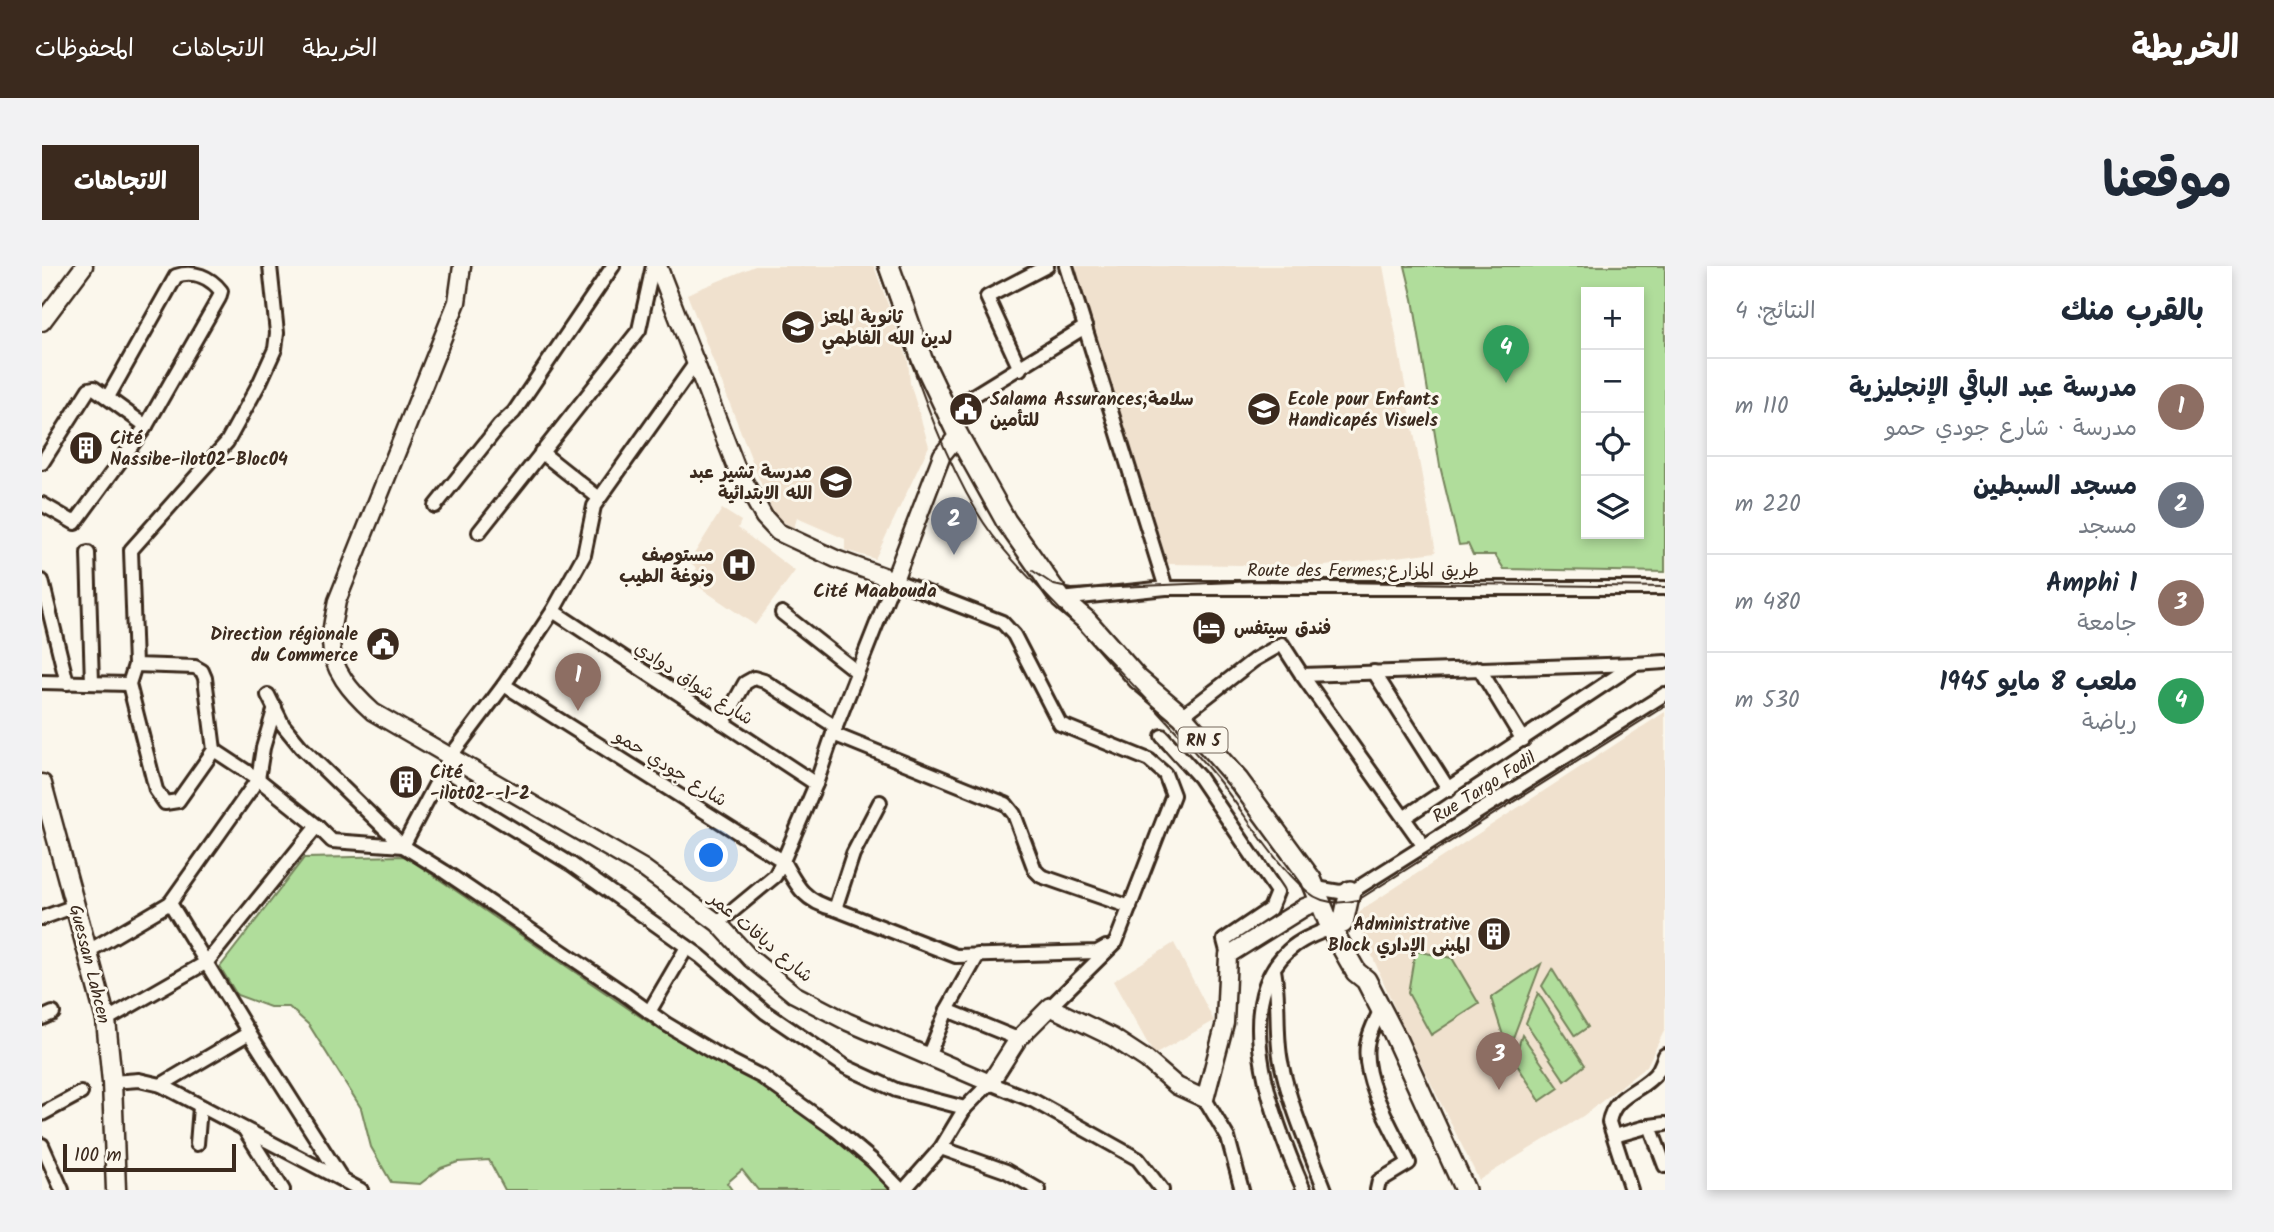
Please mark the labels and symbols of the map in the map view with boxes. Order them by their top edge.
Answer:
place label: ثانوية المعز لدين الله الفاطمي [820,304,952,354]
school or university icon: ثانوية المعز لدين الله الفاطمي [779,308,817,346]
pin: 4 [1483,325,1529,383]
place label: Salama Assurances;سلامة للتأمين [990,386,1194,436]
place label: Ecole pour Enfants Handicapés Visuels [1288,386,1440,436]
public building icon: Salama Assurances;سلامة للتأمين [947,390,985,428]
school or university icon: Ecole pour Enfants Handicapés Visuels [1245,390,1283,428]
place label: Cité Nassibe-ilot02-Bloc04 [110,425,288,475]
building icon: Cité Nassibe-ilot02-Bloc04 [67,429,105,467]
place label: مدرسة تشير عبد الله الابتدائية [690,459,812,509]
school or university icon: مدرسة تشير عبد الله الابتدائية [817,463,855,501]
pin: 2 [931,497,977,555]
place label: مستوصف ونوغة الطيب [619,542,714,592]
hospital icon: مستوصف ونوغة الطيب [720,546,758,584]
street label: Route des Fermes;طريق المزارع [1247,557,1479,586]
district label: Cité Maabouda [813,577,937,607]
hotel icon: فندق سيتفس [1190,609,1228,647]
place label: فندق سيتفس [1234,615,1331,644]
place label: Direction régionale du Commerce [210,621,358,671]
public building icon: Direction régionale du Commerce [364,625,402,663]
street label: شارع شواق دوادي [628,635,759,734]
pin: 1 [555,653,601,711]
street label: شارع جودي حمو [607,722,732,815]
road number: RN 5 [1178,727,1228,752]
street label: Rue Targo Fodil [1427,744,1543,832]
place label: Cité -ilot02--1-2 [430,759,530,809]
building icon: Cité -ilot02--1-2 [387,763,425,801]
your location [694,838,728,872]
street label: شارع ديافات عمر [700,884,819,991]
street label: Guessan Lahcen [60,902,117,1027]
place label: Administrative Block المبنى الإداري [1328,911,1470,961]
building icon: Administrative Block المبنى الإداري [1475,915,1513,953]
pin: 3 [1476,1032,1522,1090]
scale bar [63,1141,236,1173]

